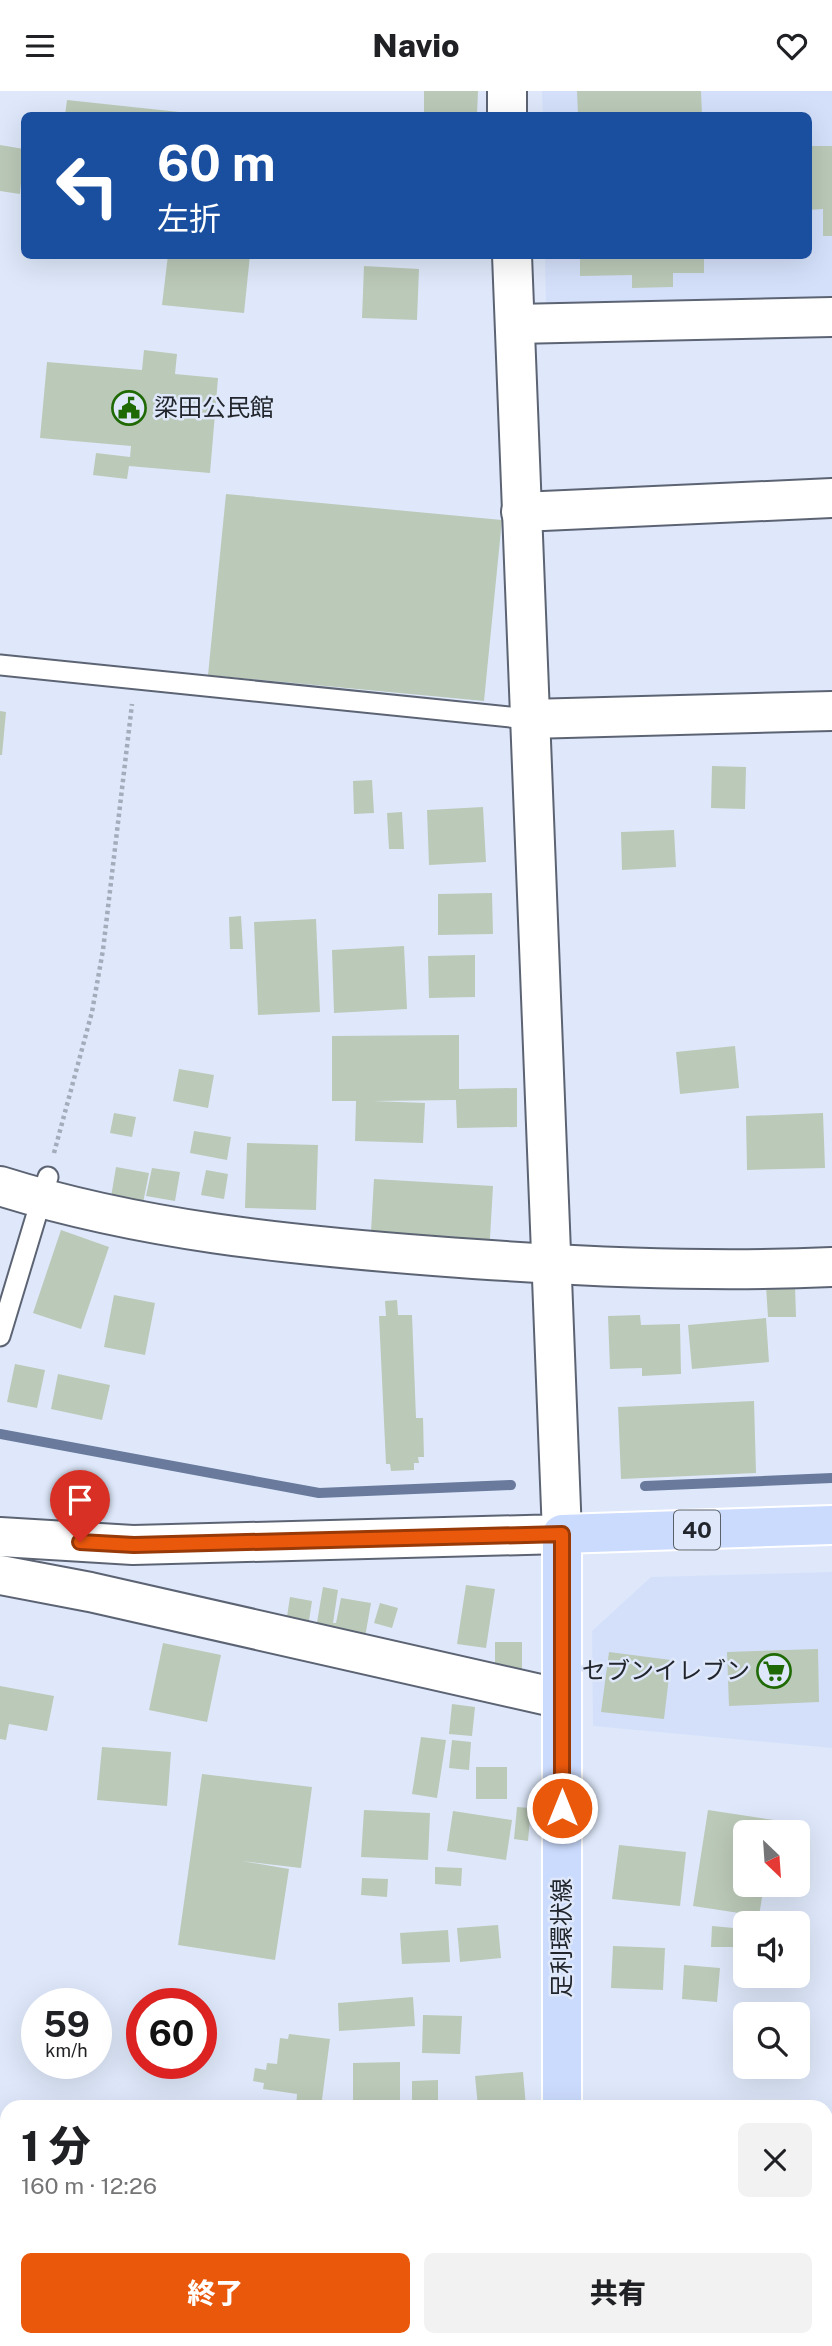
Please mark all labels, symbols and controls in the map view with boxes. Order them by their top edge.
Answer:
icon: menu [21,27,59,65]
text: Navio [372,27,460,64]
icon: heart [773,27,811,65]
text: 60 m [157,134,276,192]
icon: left [42,140,133,231]
text: 左折 [157,200,221,237]
public building icon: 梁田公民館 [110,389,148,427]
place label: 梁田公民館 [154,393,274,421]
pin [50,1470,110,1542]
icon: arrive [61,1481,99,1519]
road number: 40 [674,1511,720,1549]
supermarket icon: セブンイレブン [755,1652,793,1690]
place label: セブンイレブン [582,1656,750,1684]
position arrow [525,1771,599,1845]
north arrow [733,1820,810,1897]
map controls [733,1820,810,2079]
street label: 足利環状線 [547,1878,575,1998]
button: sound [733,1911,810,1988]
speed limit sign: 60 [126,1988,217,2079]
button: search [733,2002,810,2079]
text: 59 [43,2004,90,2045]
text: km/h [45,2040,88,2061]
text: 1 分 [21,2121,91,2170]
button: close [738,2123,812,2197]
text: 160 m · 12:26 [21,2172,157,2199]
button: 終了 [21,2253,410,2333]
button: 共有 [424,2253,812,2333]

